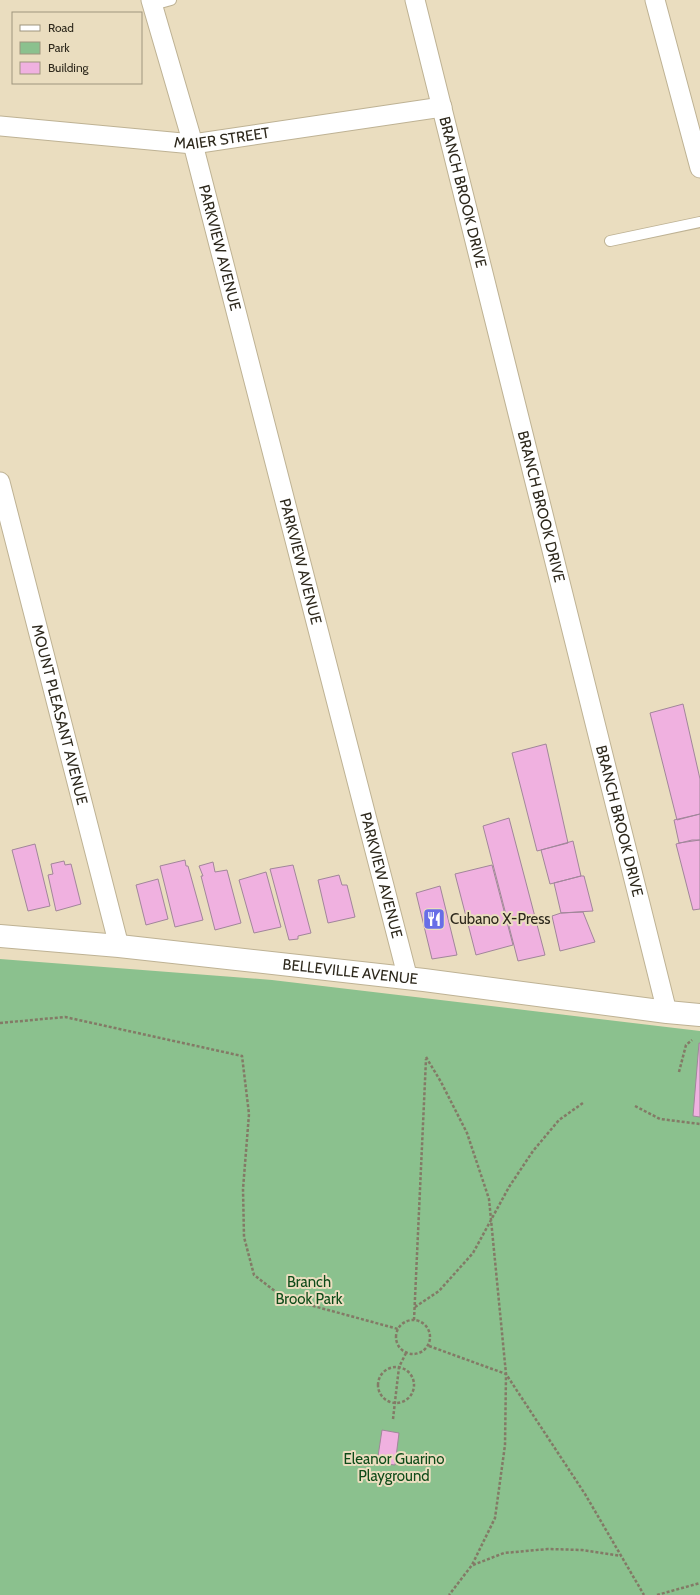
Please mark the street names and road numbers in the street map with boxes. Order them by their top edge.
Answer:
street label: BRANCH BROOK DRIVE [435,115,490,270]
street label: MAIER STREET [173,124,271,153]
street label: PARKVIEW AVENUE [195,183,245,313]
street label: BRANCH BROOK DRIVE [514,429,569,584]
street label: PARKVIEW AVENUE [276,496,325,626]
street label: MOUNT PLEASANT AVENUE [28,622,91,807]
street label: BRANCH BROOK DRIVE [592,743,647,898]
street label: PARKVIEW AVENUE [356,810,406,940]
street label: BELLEVILLE AVENUE [282,955,419,988]

